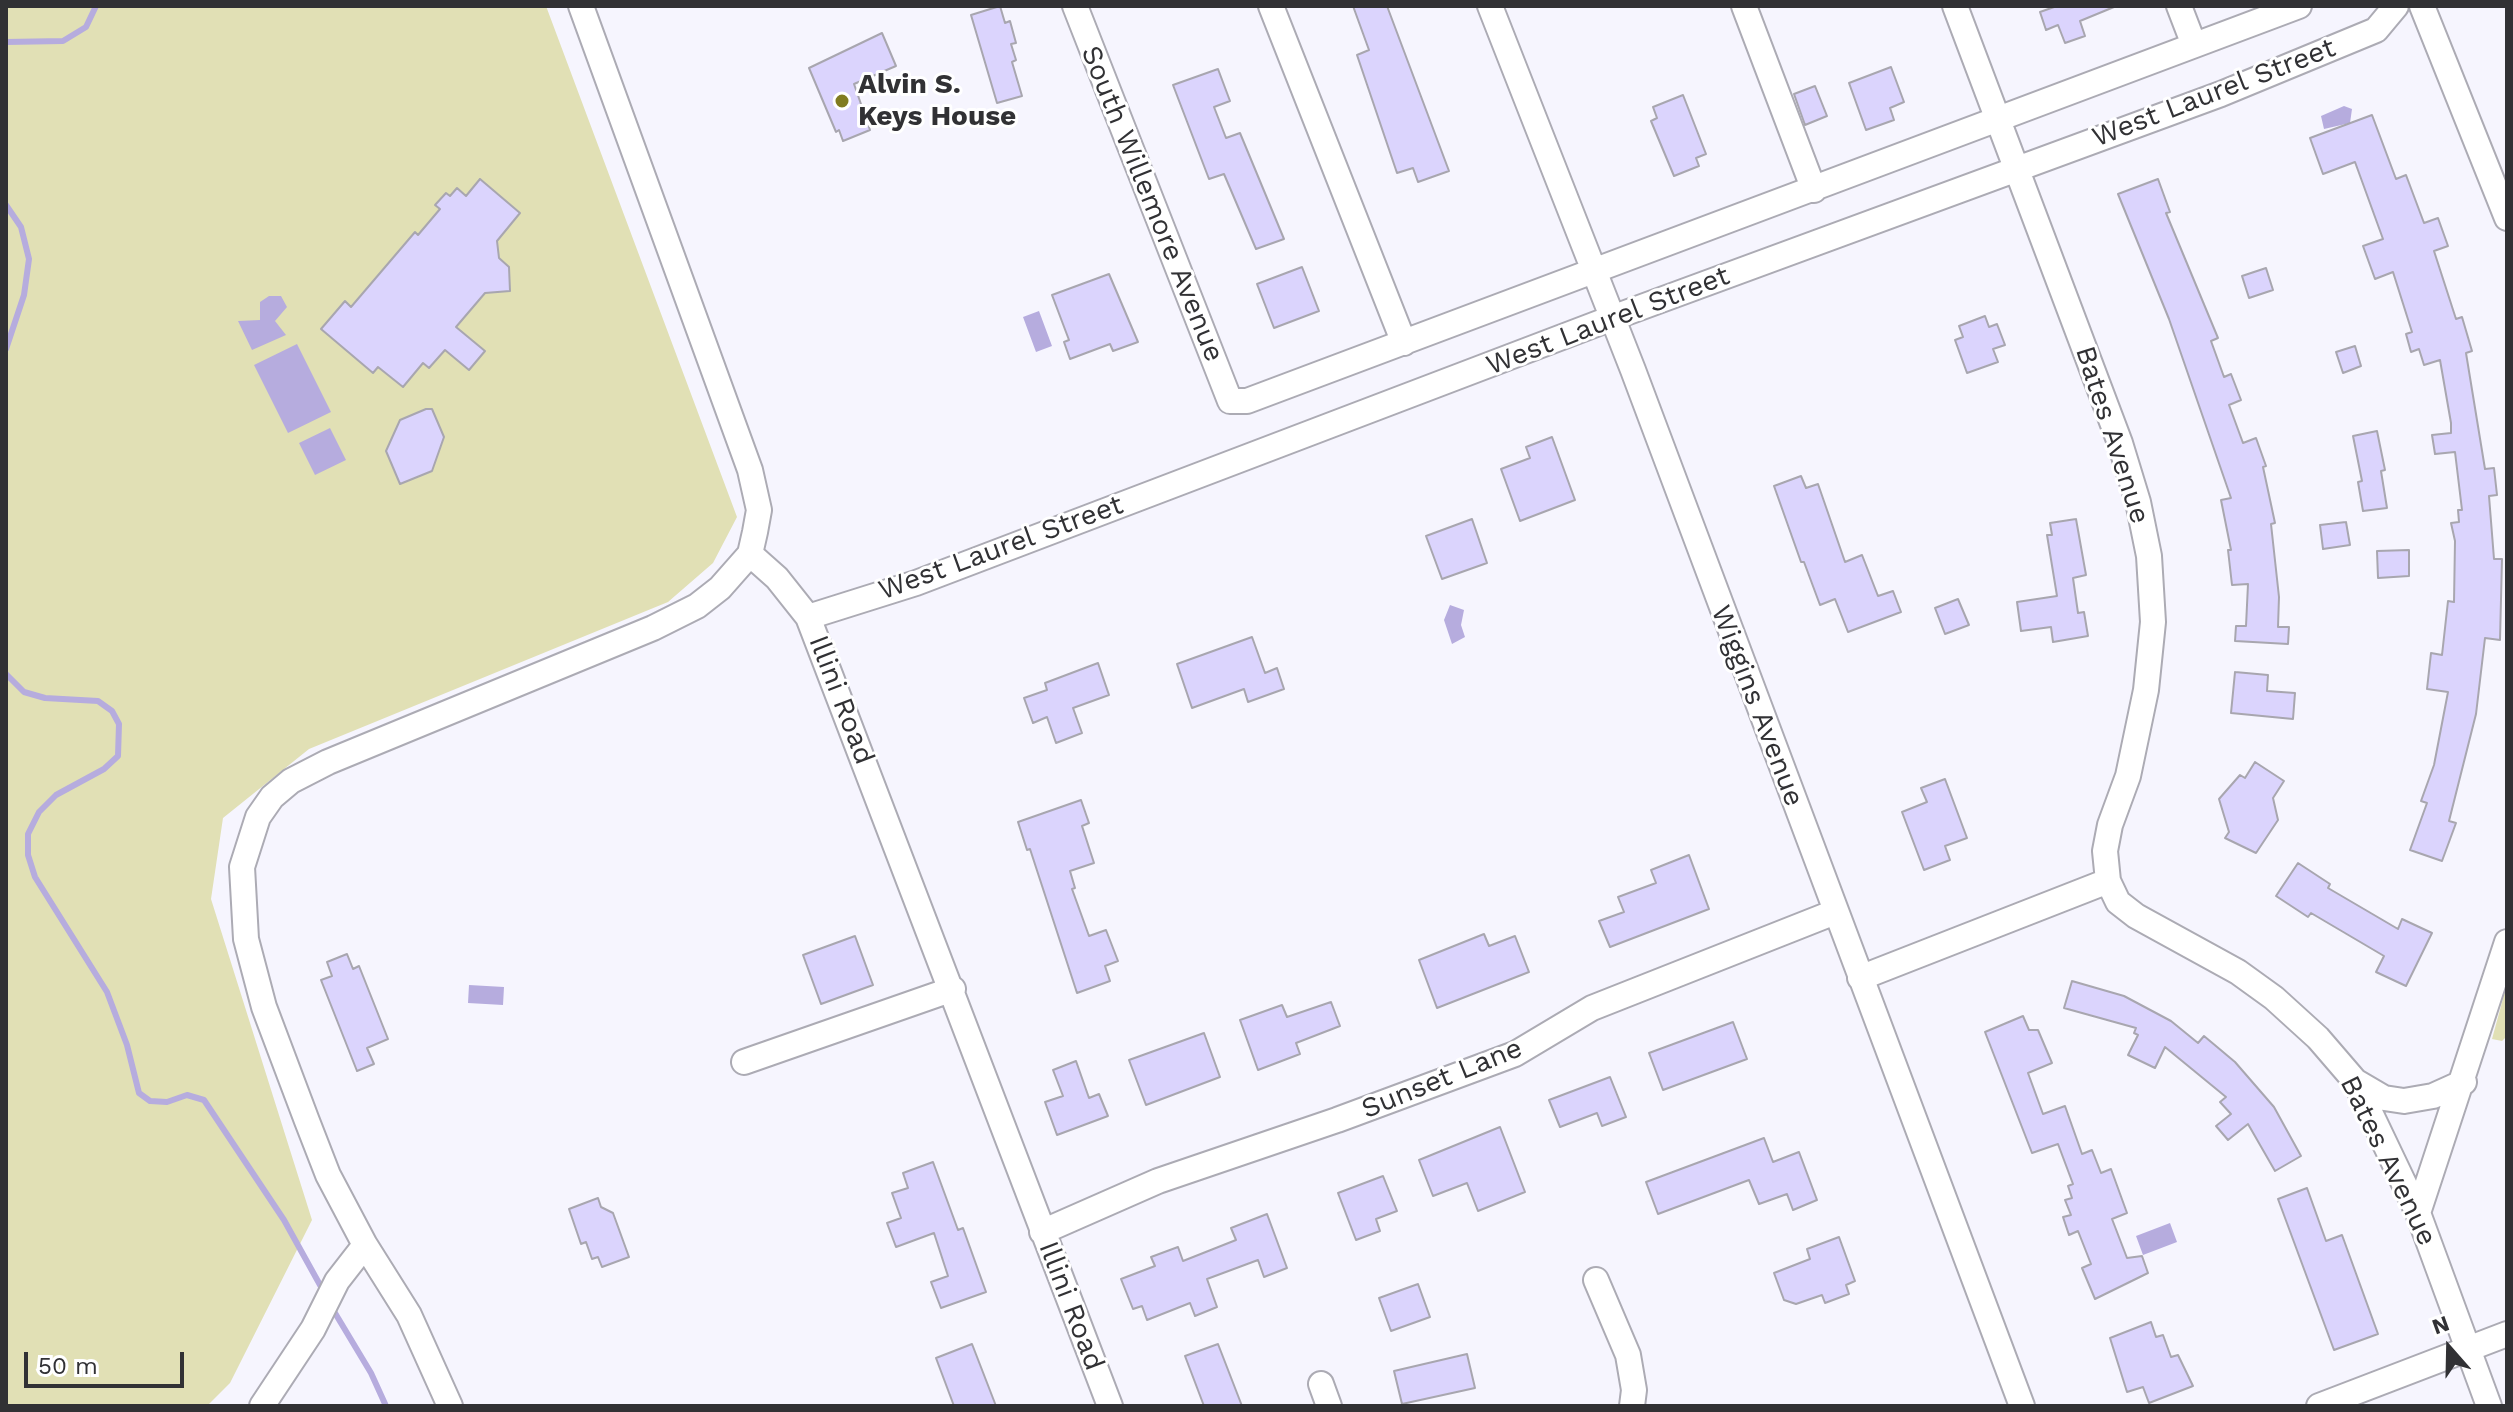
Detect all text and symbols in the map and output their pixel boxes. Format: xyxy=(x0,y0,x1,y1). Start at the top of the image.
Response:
street label: West Laurel Street xyxy=(2088,31,2340,155)
street label: South Willemore Avenue xyxy=(1073,41,1231,367)
place label: Alvin S. Keys House xyxy=(858,68,1016,134)
marker: Alvin S. Keys House xyxy=(833,92,851,110)
street label: West Laurel Street xyxy=(1482,259,1734,383)
street label: Bates Avenue xyxy=(2067,342,2157,528)
street label: West Laurel Street xyxy=(874,488,1128,608)
street label: Wiggins Avenue xyxy=(1703,601,1811,811)
street label: Illini Road xyxy=(801,631,881,769)
street label: Sunset Lane xyxy=(1357,1032,1527,1126)
street label: Bates Avenue xyxy=(2332,1071,2444,1251)
street label: Illini Road xyxy=(1031,1237,1111,1375)
north arrow xyxy=(2409,1308,2489,1388)
text: N xyxy=(2429,1310,2453,1340)
scale bar xyxy=(28,1336,188,1386)
text: 50 m xyxy=(38,1352,98,1380)

